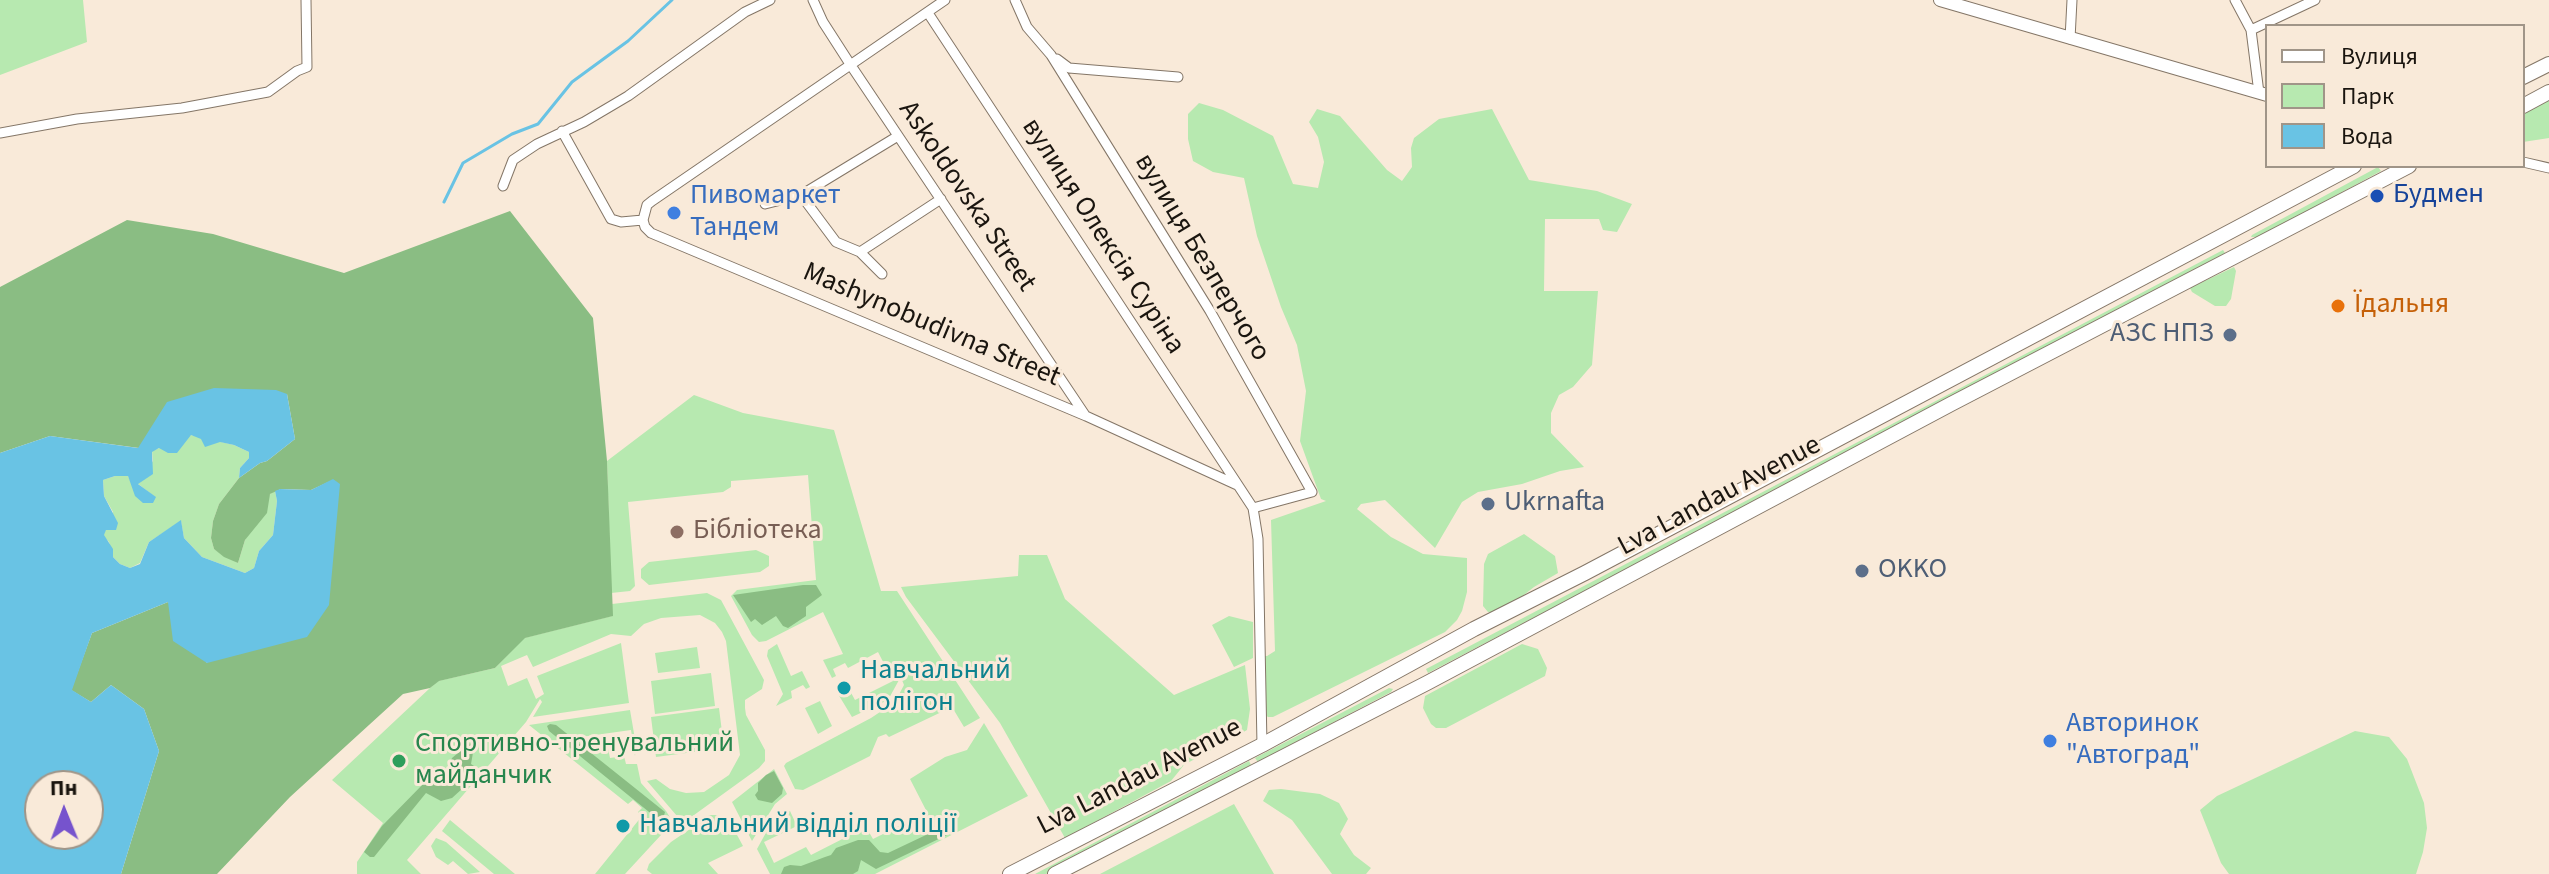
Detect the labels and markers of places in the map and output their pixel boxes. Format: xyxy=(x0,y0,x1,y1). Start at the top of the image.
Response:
place label: Будмен xyxy=(2393,179,2484,213)
place label: Пивомаркет Тандем xyxy=(690,180,841,246)
marker: Будмен xyxy=(2368,187,2386,205)
marker: Пивомаркет Тандем xyxy=(665,204,683,222)
place label: Їдальня xyxy=(2354,289,2449,323)
marker: Їдальня xyxy=(2329,297,2347,315)
place label: АЗС НПЗ xyxy=(2110,318,2214,352)
marker: АЗС НПЗ xyxy=(2221,326,2239,344)
place label: Ukrnafta xyxy=(1504,487,1605,521)
marker: Ukrnafta xyxy=(1479,495,1497,513)
place label: Бібліотека xyxy=(693,515,822,549)
marker: Бібліотека xyxy=(668,523,686,541)
place label: OKKO xyxy=(1878,554,1947,588)
marker: OKKO xyxy=(1853,562,1871,580)
place label: Навчальний полігон xyxy=(860,655,1011,721)
marker: Навчальний полігон xyxy=(835,679,853,697)
place label: Авторинок "Автоград" xyxy=(2066,708,2200,774)
place label: Спортивно-тренувальний майданчик xyxy=(415,728,734,794)
marker: Авторинок "Автоград" xyxy=(2041,732,2059,750)
marker: Спортивно-тренувальний майданчик xyxy=(390,752,408,770)
place label: Навчальний відділ поліції xyxy=(639,809,957,843)
marker: Навчальний відділ поліції xyxy=(614,817,632,835)

